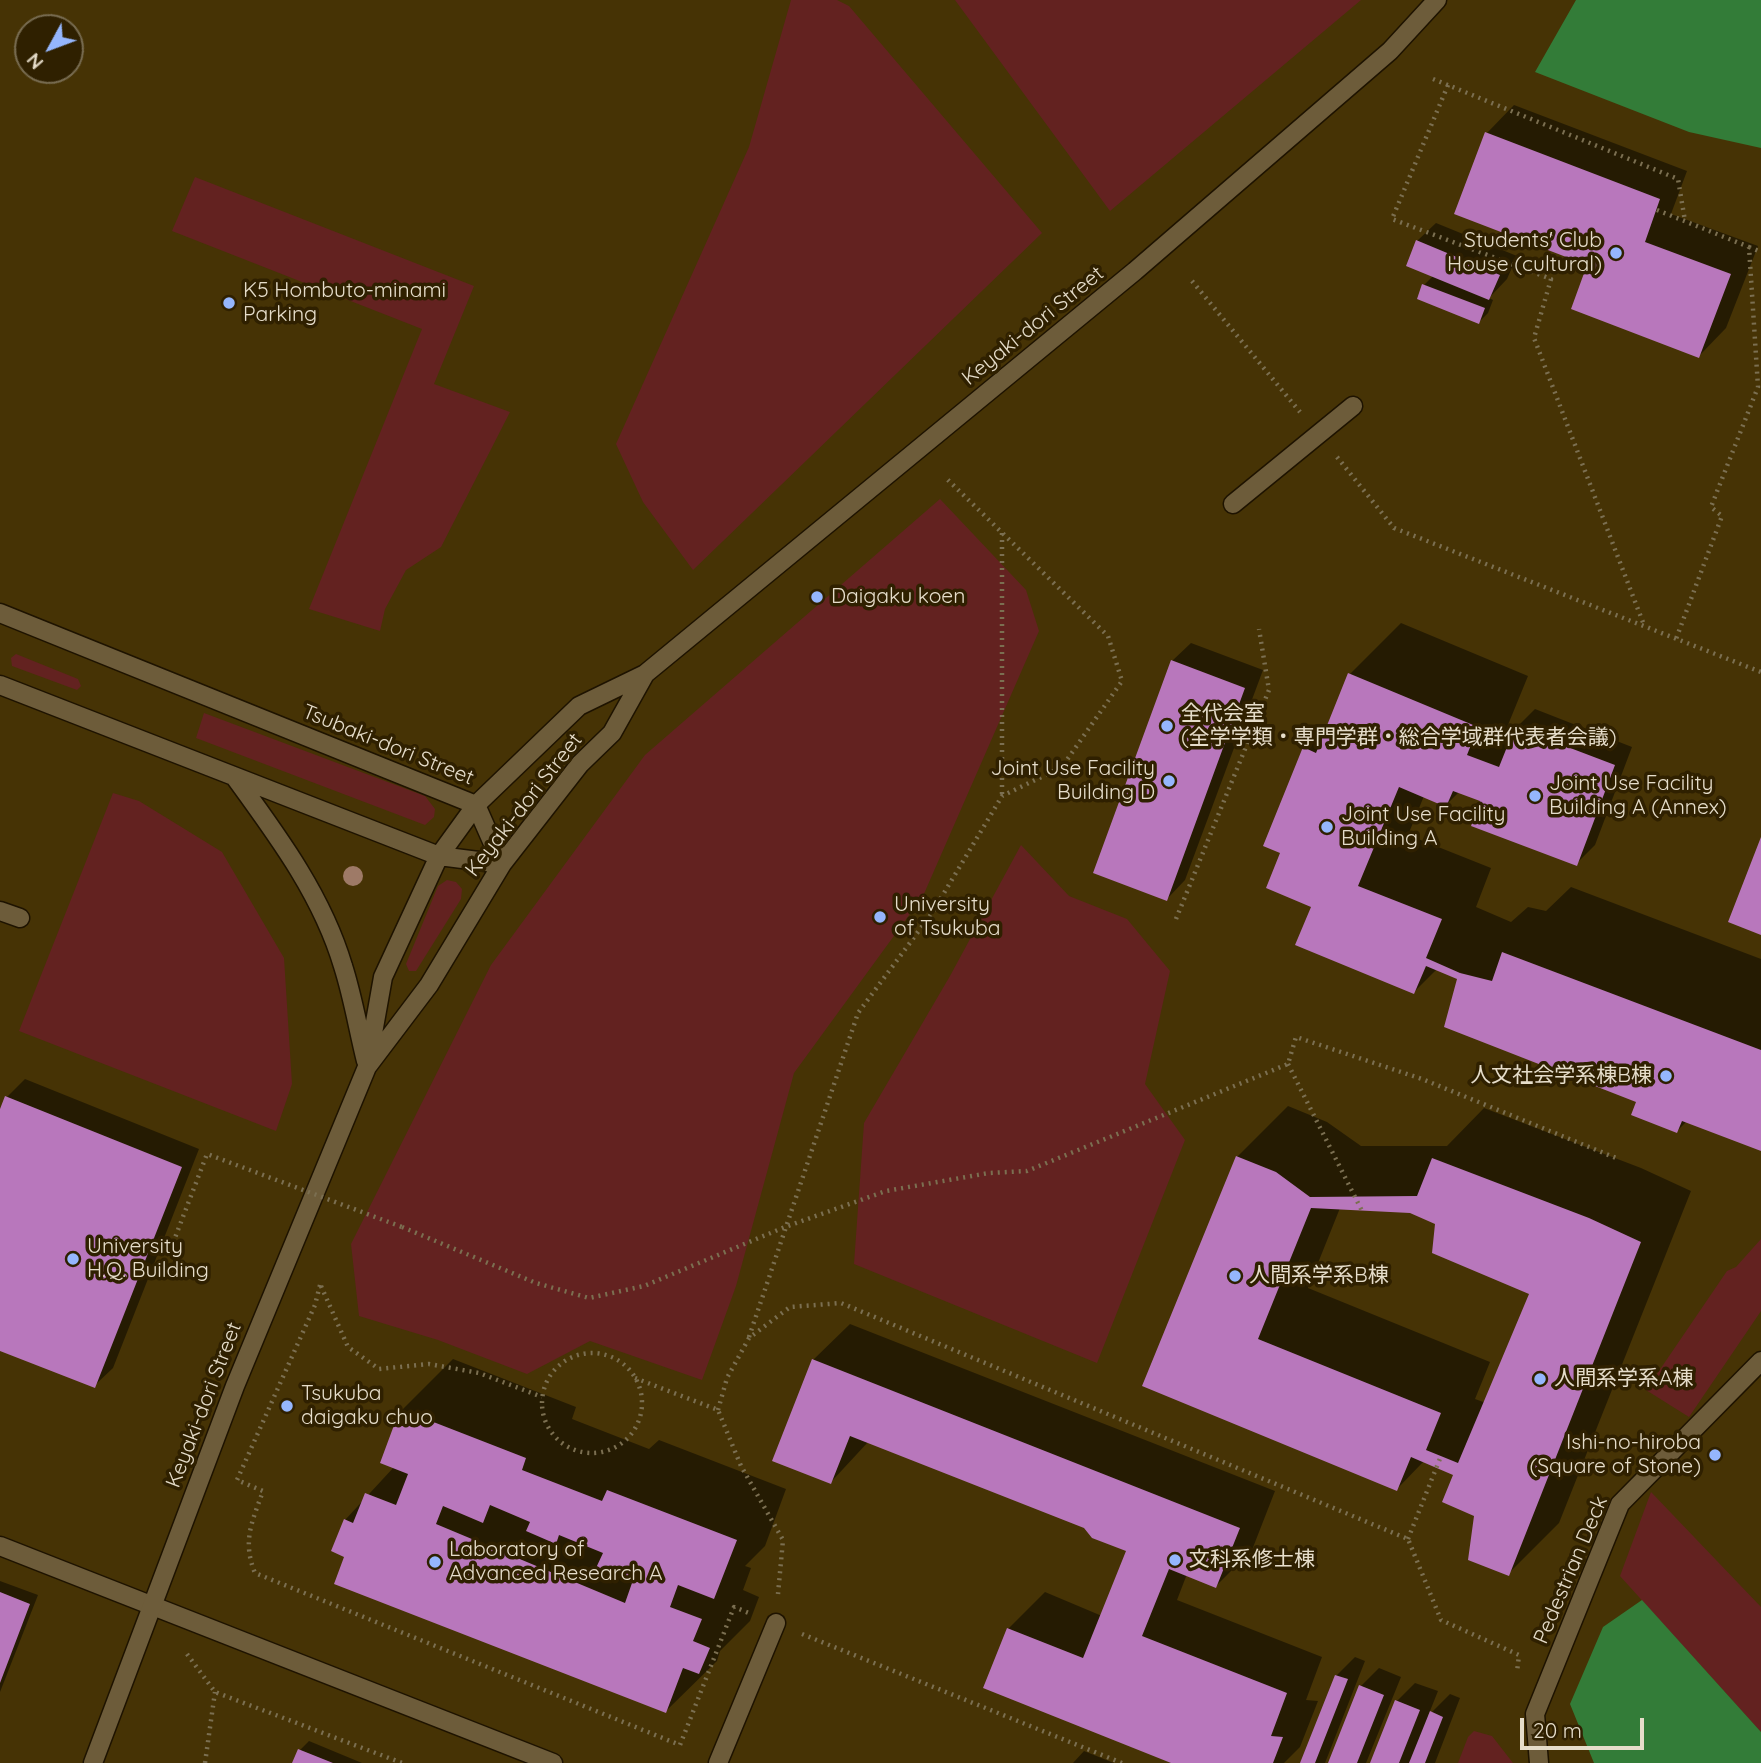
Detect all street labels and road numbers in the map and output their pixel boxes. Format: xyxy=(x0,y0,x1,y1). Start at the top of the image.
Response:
street label: Keyaki-dori Street xyxy=(957,261,1109,391)
street label: Tsubaki-dori Street xyxy=(299,699,477,791)
street label: Keyaki-dori Street xyxy=(460,728,588,882)
street label: Keyaki-dori Street xyxy=(161,1319,247,1491)
street label: Pedestrian Deck xyxy=(1529,1492,1613,1648)

